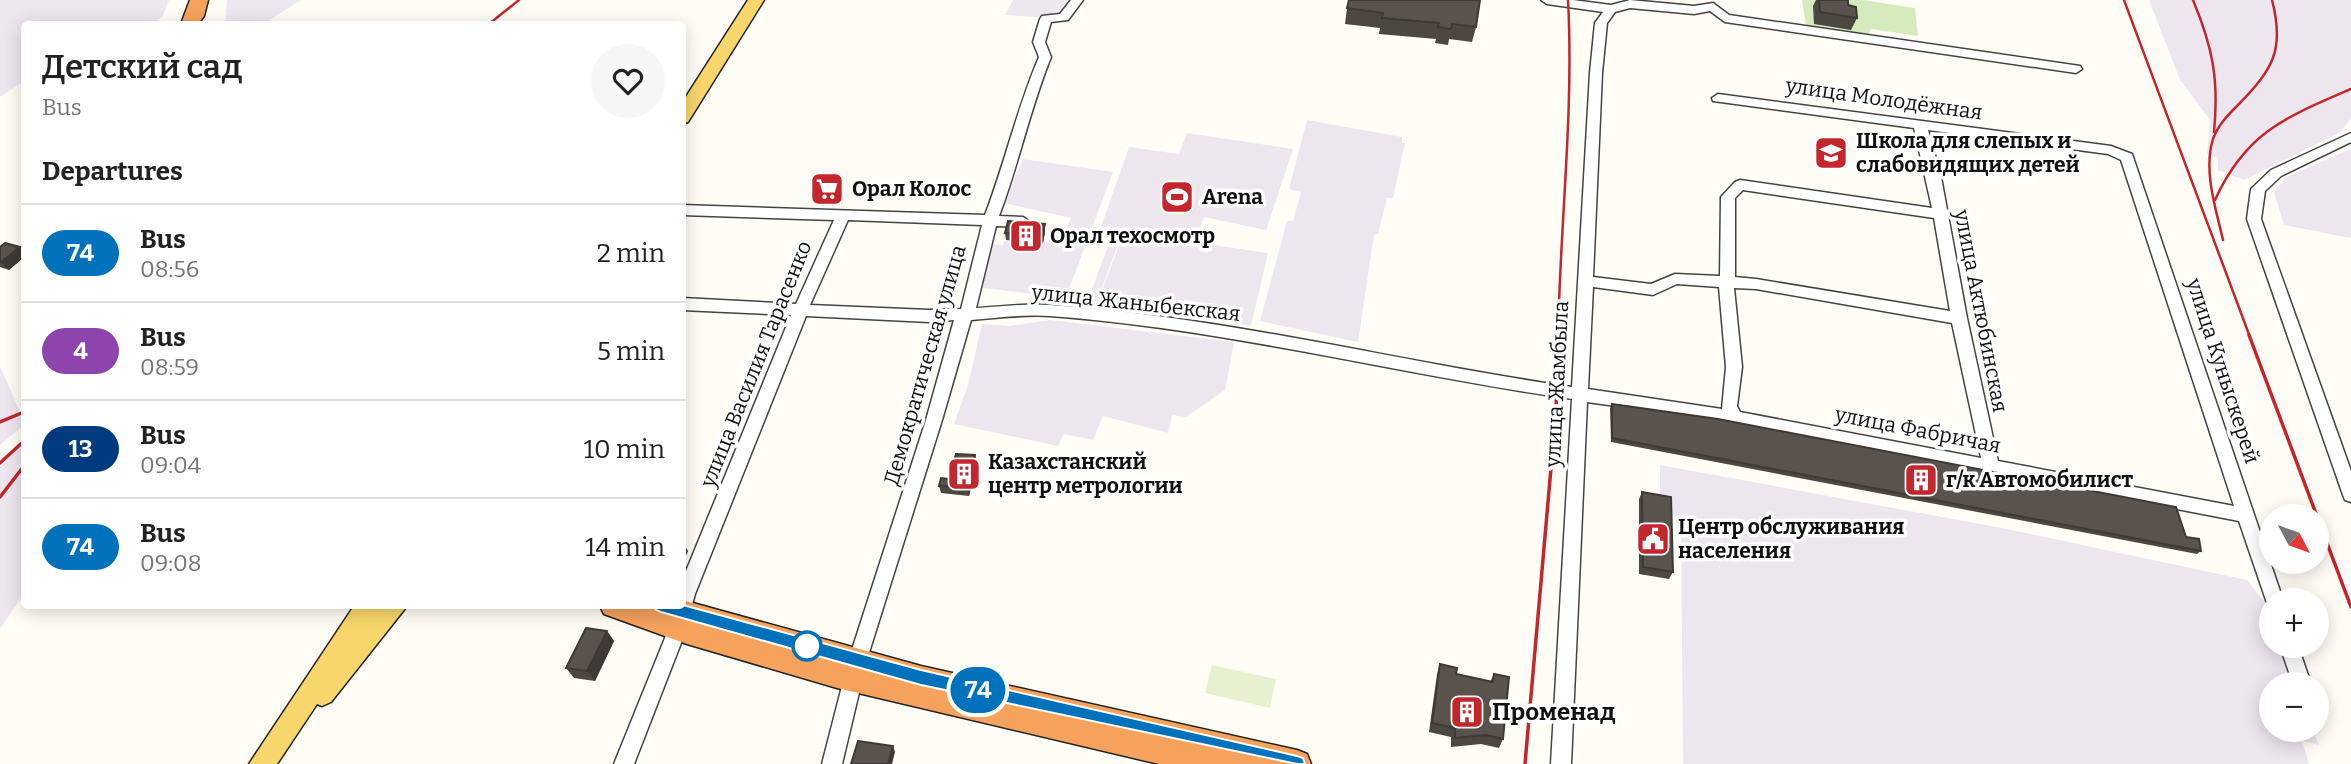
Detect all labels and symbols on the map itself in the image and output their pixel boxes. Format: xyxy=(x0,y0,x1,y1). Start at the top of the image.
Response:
street label: улица Молодёжная xyxy=(1783,72,1984,126)
place label: Школа для слепых и слабовидящих детей xyxy=(1856,128,2080,178)
school or university icon: Школа для слепых и слабовидящих детей xyxy=(1812,134,1850,172)
supermarket icon: Орал Колос xyxy=(808,170,846,208)
place label: Орал Колос xyxy=(852,176,972,202)
sports icon: Arena xyxy=(1158,178,1196,216)
place label: Arena xyxy=(1202,184,1263,210)
street label: улица Актюбинская xyxy=(1948,206,2013,415)
building icon: Орал техосмотр xyxy=(1007,217,1045,255)
place label: Орал техосмотр xyxy=(1050,223,1215,249)
street label: улица Василия Тарасенко xyxy=(694,237,817,492)
street label: Демократическая улица xyxy=(878,241,972,488)
street label: улица Куныскерей xyxy=(2180,274,2265,467)
street label: улица Жаныбекская xyxy=(1029,279,1242,327)
street label: улица Жамбыла xyxy=(1540,299,1574,469)
street label: улица Фабричая xyxy=(1832,401,2003,459)
place label: Казахстанский центр метрологии xyxy=(988,449,1183,499)
building icon: Казахстанский центр метрологии xyxy=(945,455,983,493)
building icon: г/к Автомобилист xyxy=(1902,461,1940,499)
place label: г/к Автомобилист xyxy=(1946,467,2133,493)
north arrow xyxy=(2259,504,2329,574)
place label: Центр обслуживания наcеления xyxy=(1678,514,1904,564)
public building icon: Центр обслуживания наcеления xyxy=(1634,520,1672,558)
unlabelled marker xyxy=(792,631,822,661)
line badge: 74 xyxy=(946,667,1010,713)
building icon: Променад xyxy=(1448,693,1486,731)
place label: Променад xyxy=(1492,698,1616,726)

